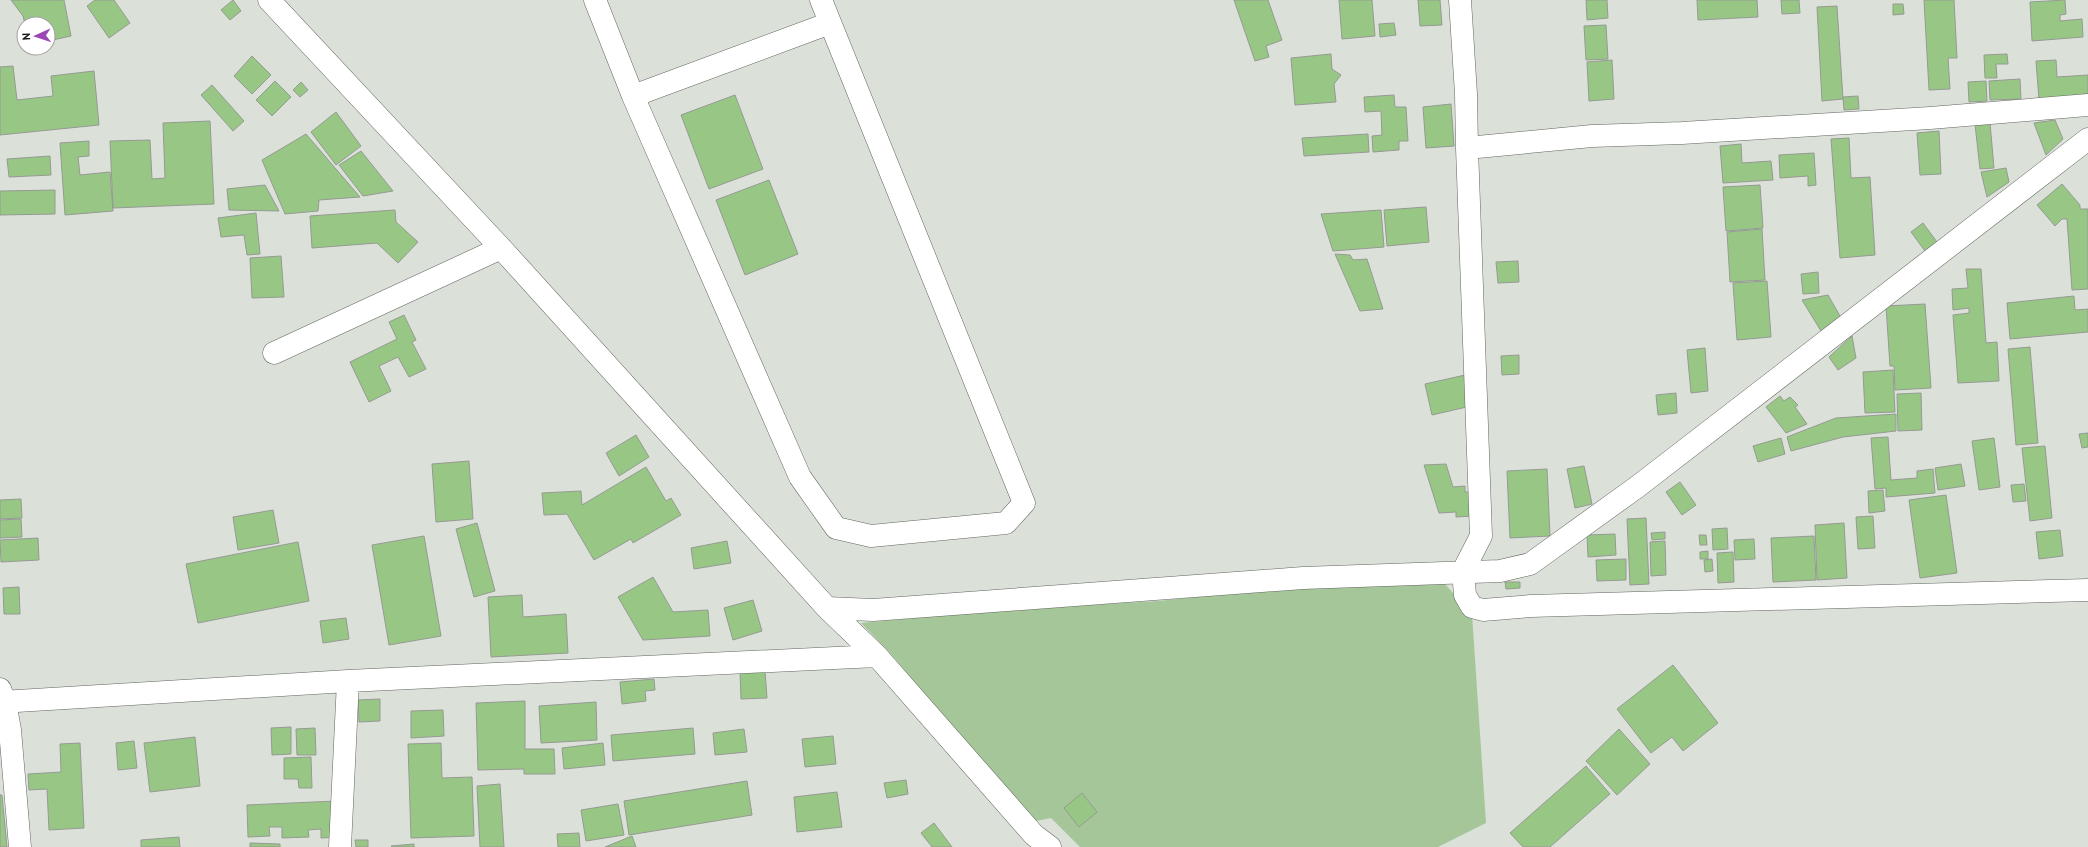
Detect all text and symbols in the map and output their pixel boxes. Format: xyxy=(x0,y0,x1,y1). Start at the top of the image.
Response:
north arrow xyxy=(16,16,56,56)
text: N xyxy=(19,33,33,41)

